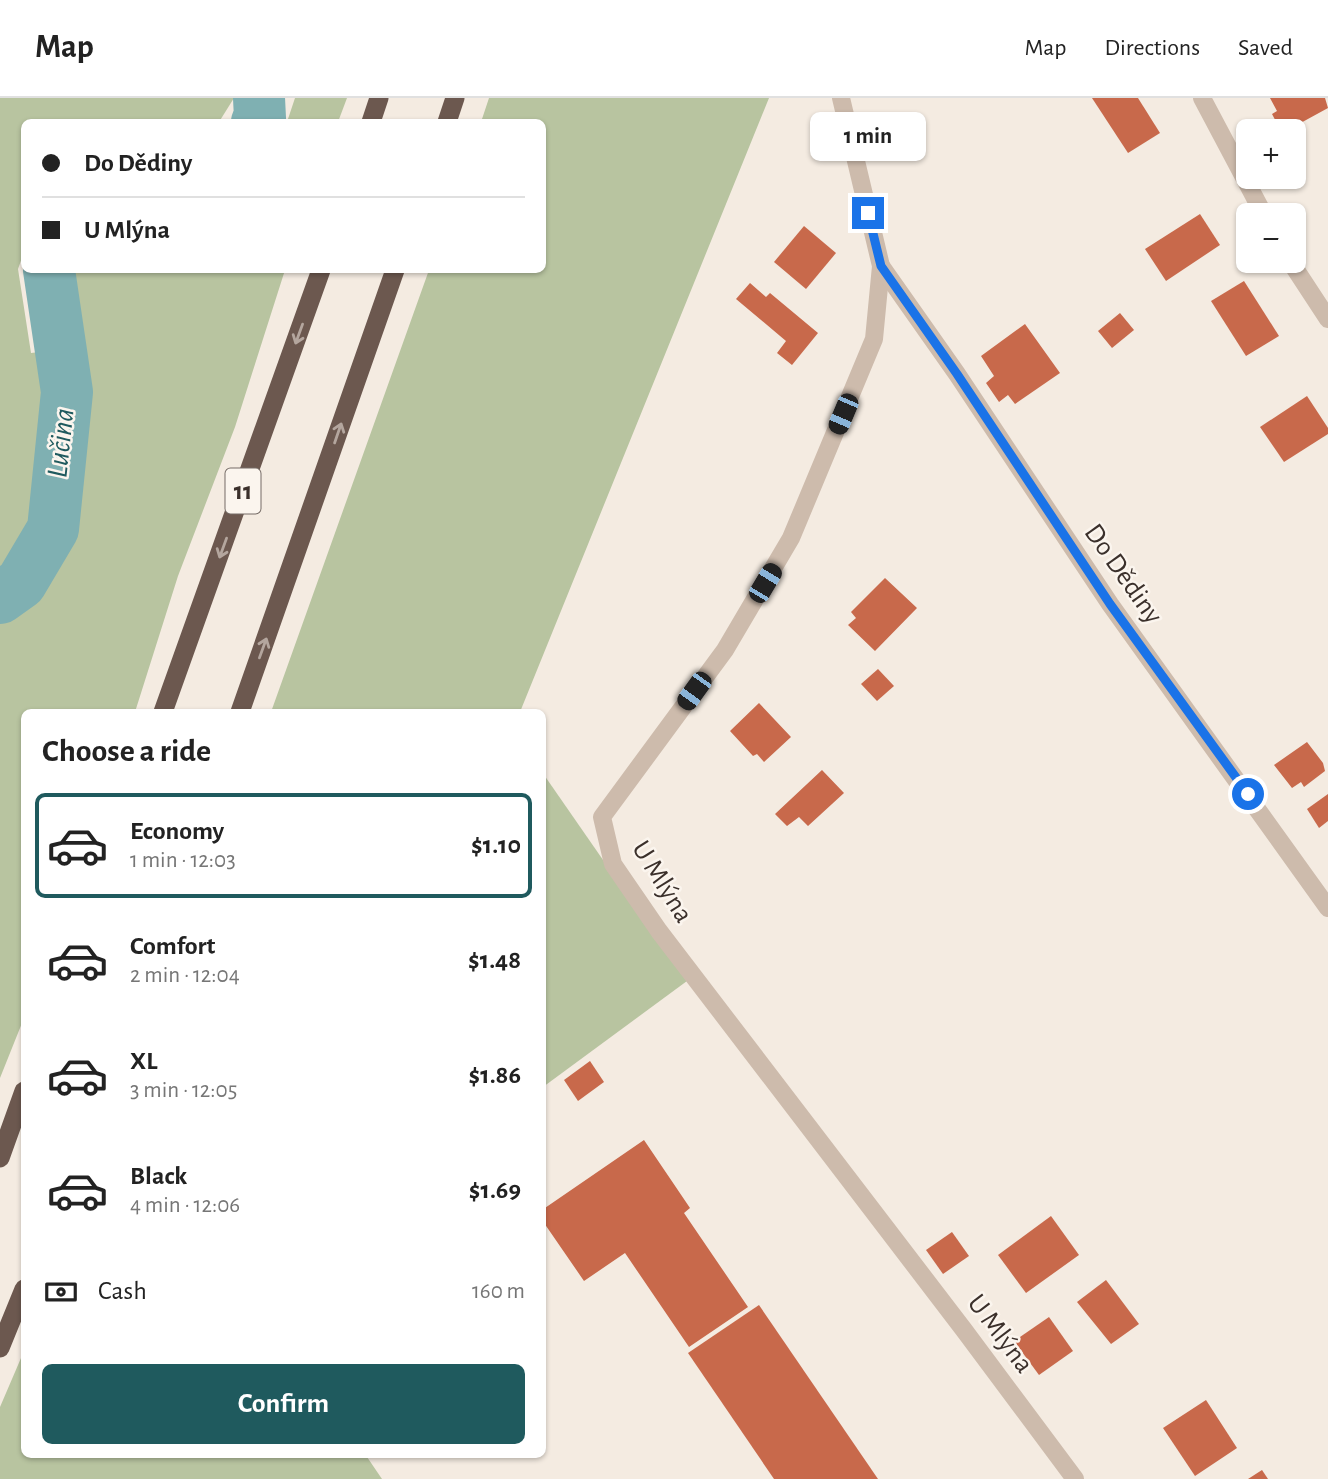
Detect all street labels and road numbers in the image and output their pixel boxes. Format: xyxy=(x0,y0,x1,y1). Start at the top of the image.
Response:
road number: 11 xyxy=(226,468,260,514)
street label: Do Dědiny xyxy=(1079,519,1167,629)
street label: U Mlýna xyxy=(626,836,698,928)
street label: U Mlýna xyxy=(962,1289,1038,1379)

